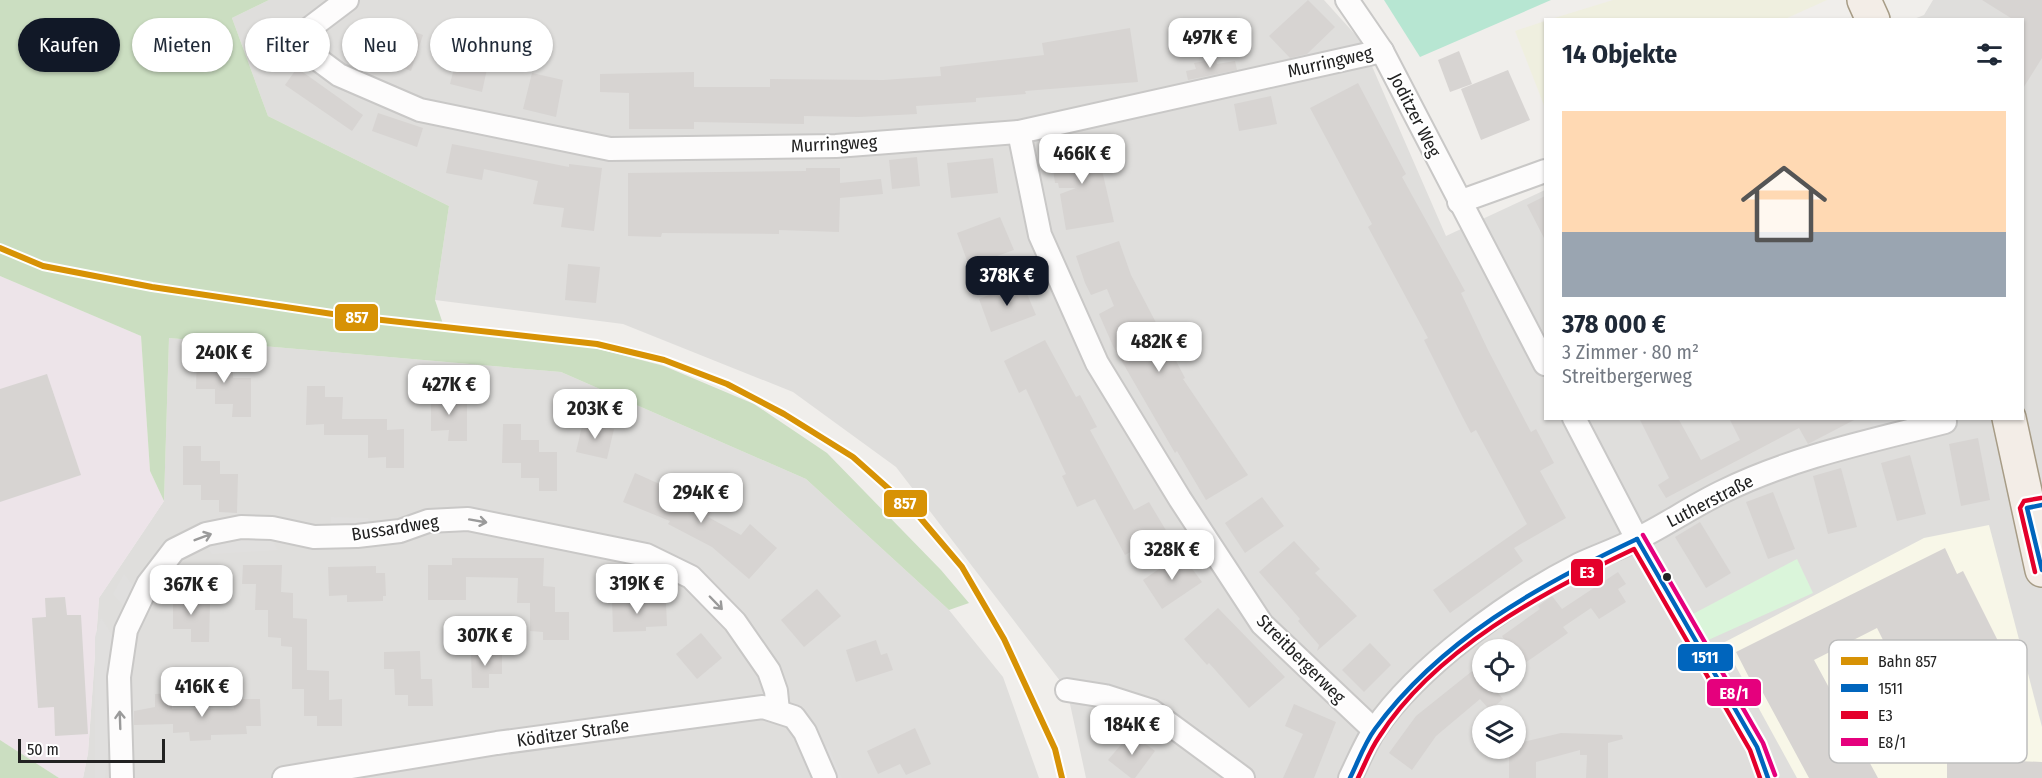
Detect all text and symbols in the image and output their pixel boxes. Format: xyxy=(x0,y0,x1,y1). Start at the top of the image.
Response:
chip: Kaufen xyxy=(18,18,120,72)
chip: Mieten xyxy=(132,18,233,72)
chip: Filter xyxy=(245,18,330,72)
chip: Neu xyxy=(342,18,418,72)
chip: Wohnung xyxy=(430,18,553,72)
pin: 497K € xyxy=(1161,18,1259,69)
text: 497K € xyxy=(1182,25,1238,49)
icon: filters xyxy=(1973,38,2006,71)
text: 14 Objekte xyxy=(1562,39,1677,70)
street label: Murringweg xyxy=(1285,41,1375,82)
street label: Joditzer Weg xyxy=(1384,69,1446,161)
street label: Murringweg xyxy=(790,131,878,157)
pin: 466K € xyxy=(1033,134,1131,185)
text: 466K € xyxy=(1053,141,1111,165)
icon: home xyxy=(1730,150,1838,258)
pin: 378K € xyxy=(958,256,1056,307)
text: 378K € xyxy=(980,263,1034,287)
line badge: 857 xyxy=(334,303,379,332)
text: 857 xyxy=(346,308,369,327)
text: 378 000 € xyxy=(1562,309,1666,340)
pin: 482K € xyxy=(1110,322,1208,373)
text: 482K € xyxy=(1131,329,1187,353)
pin: 240K € xyxy=(175,333,273,384)
text: 240K € xyxy=(196,340,252,364)
text: 3 Zimmer · 80 m² xyxy=(1562,340,1699,364)
text: Streitbergerweg xyxy=(1562,364,1692,388)
pin: 427K € xyxy=(400,365,498,416)
text: 427K € xyxy=(422,372,476,396)
pin: 203K € xyxy=(546,389,644,440)
text: 203K € xyxy=(567,396,623,420)
street label: Lutherstraße xyxy=(1663,470,1757,532)
pin: 294K € xyxy=(652,473,750,524)
text: 294K € xyxy=(673,480,729,504)
line badge: 857 xyxy=(883,489,928,518)
text: 857 xyxy=(894,494,917,513)
street label: Bussardweg xyxy=(350,510,441,546)
one-way arrow xyxy=(467,516,487,527)
pin: 328K € xyxy=(1123,530,1221,581)
one-way arrow xyxy=(194,531,212,542)
text: 328K € xyxy=(1144,537,1200,561)
line badge: E3 xyxy=(1570,558,1604,587)
text: E3 xyxy=(1579,563,1595,582)
pin: 319K € xyxy=(588,564,686,615)
pin: 367K € xyxy=(142,565,240,616)
text: 319K € xyxy=(610,571,664,595)
unlabelled marker xyxy=(1661,571,1673,583)
text: 367K € xyxy=(164,572,218,596)
one-way arrow xyxy=(709,596,723,611)
street label: Streitbergerweg xyxy=(1252,610,1350,708)
pin: 307K € xyxy=(436,616,534,667)
text: 307K € xyxy=(457,623,513,647)
map controls xyxy=(1472,639,1526,759)
button: locate xyxy=(1472,639,1526,693)
legend xyxy=(1829,640,2027,763)
line badge: 1511 xyxy=(1677,643,1734,672)
text: 1511 xyxy=(1691,648,1719,667)
text: Bahn 857 xyxy=(1878,652,1937,671)
pin: 416K € xyxy=(153,667,251,718)
text: 416K € xyxy=(175,674,229,698)
line badge: E8/1 xyxy=(1706,678,1762,707)
text: 1511 xyxy=(1878,679,1903,698)
text: E8/1 xyxy=(1719,684,1749,703)
pin: 184K € xyxy=(1083,705,1181,756)
button: layers xyxy=(1472,705,1526,759)
text: E3 xyxy=(1878,706,1893,725)
one-way arrow xyxy=(115,710,126,730)
text: 184K € xyxy=(1104,712,1160,736)
street label: Köditzer Straße xyxy=(515,714,631,752)
text: E8/1 xyxy=(1878,733,1906,752)
scale bar xyxy=(18,736,165,764)
text: 50 m xyxy=(27,740,59,759)

